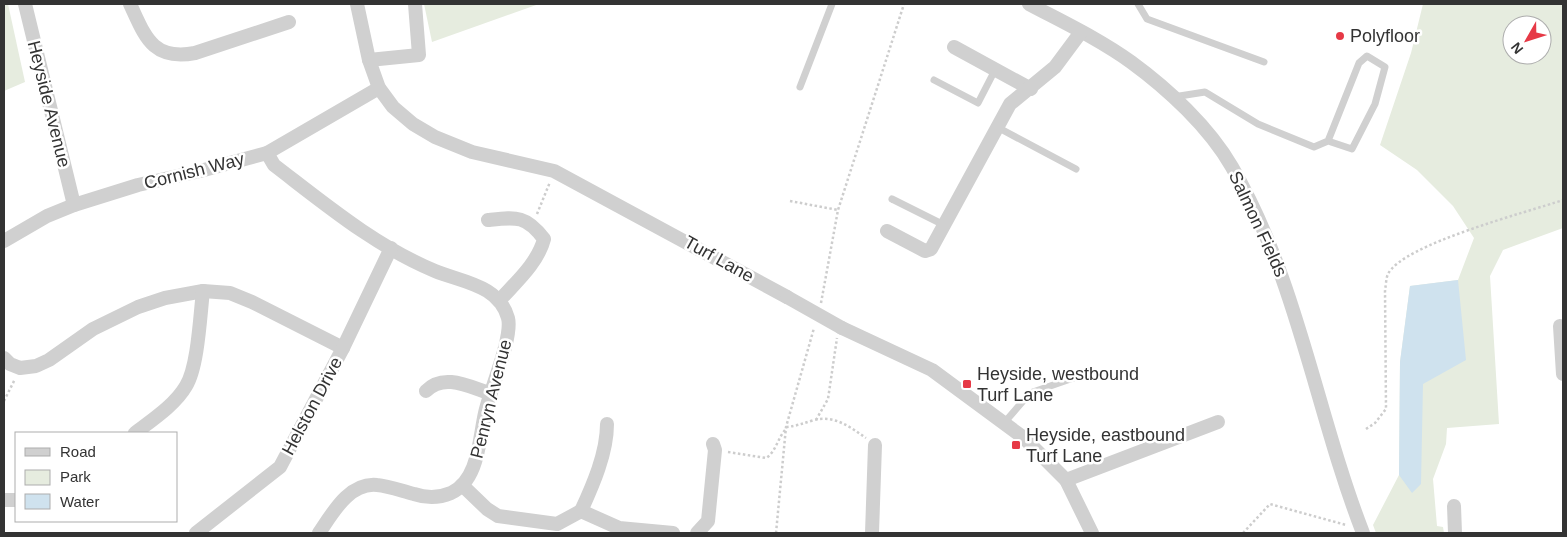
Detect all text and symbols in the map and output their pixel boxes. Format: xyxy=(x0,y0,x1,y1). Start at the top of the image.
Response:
north arrow xyxy=(1502,15,1552,65)
place label: Polyfloor xyxy=(1350,26,1420,46)
marker: Polyfloor xyxy=(1334,30,1346,42)
street label: Heyside Avenue xyxy=(24,39,74,169)
text: N xyxy=(1507,39,1526,57)
street label: Cornish Way xyxy=(142,149,246,193)
street label: Salmon Fields xyxy=(1225,168,1291,280)
street label: Turf Lane xyxy=(681,232,757,286)
street label: Penryn Avenue xyxy=(467,338,515,460)
street label: Helston Drive xyxy=(278,354,346,458)
place label: Heyside, westbound Turf Lane xyxy=(977,364,1139,405)
marker: Heyside, westbound Turf Lane xyxy=(961,378,973,390)
place label: Heyside, eastbound Turf Lane xyxy=(1026,425,1185,466)
legend xyxy=(15,432,178,522)
marker: Heyside, eastbound Turf Lane xyxy=(1010,439,1022,451)
text: Road xyxy=(60,443,96,460)
text: Park xyxy=(60,468,91,485)
text: Water xyxy=(60,493,99,510)

